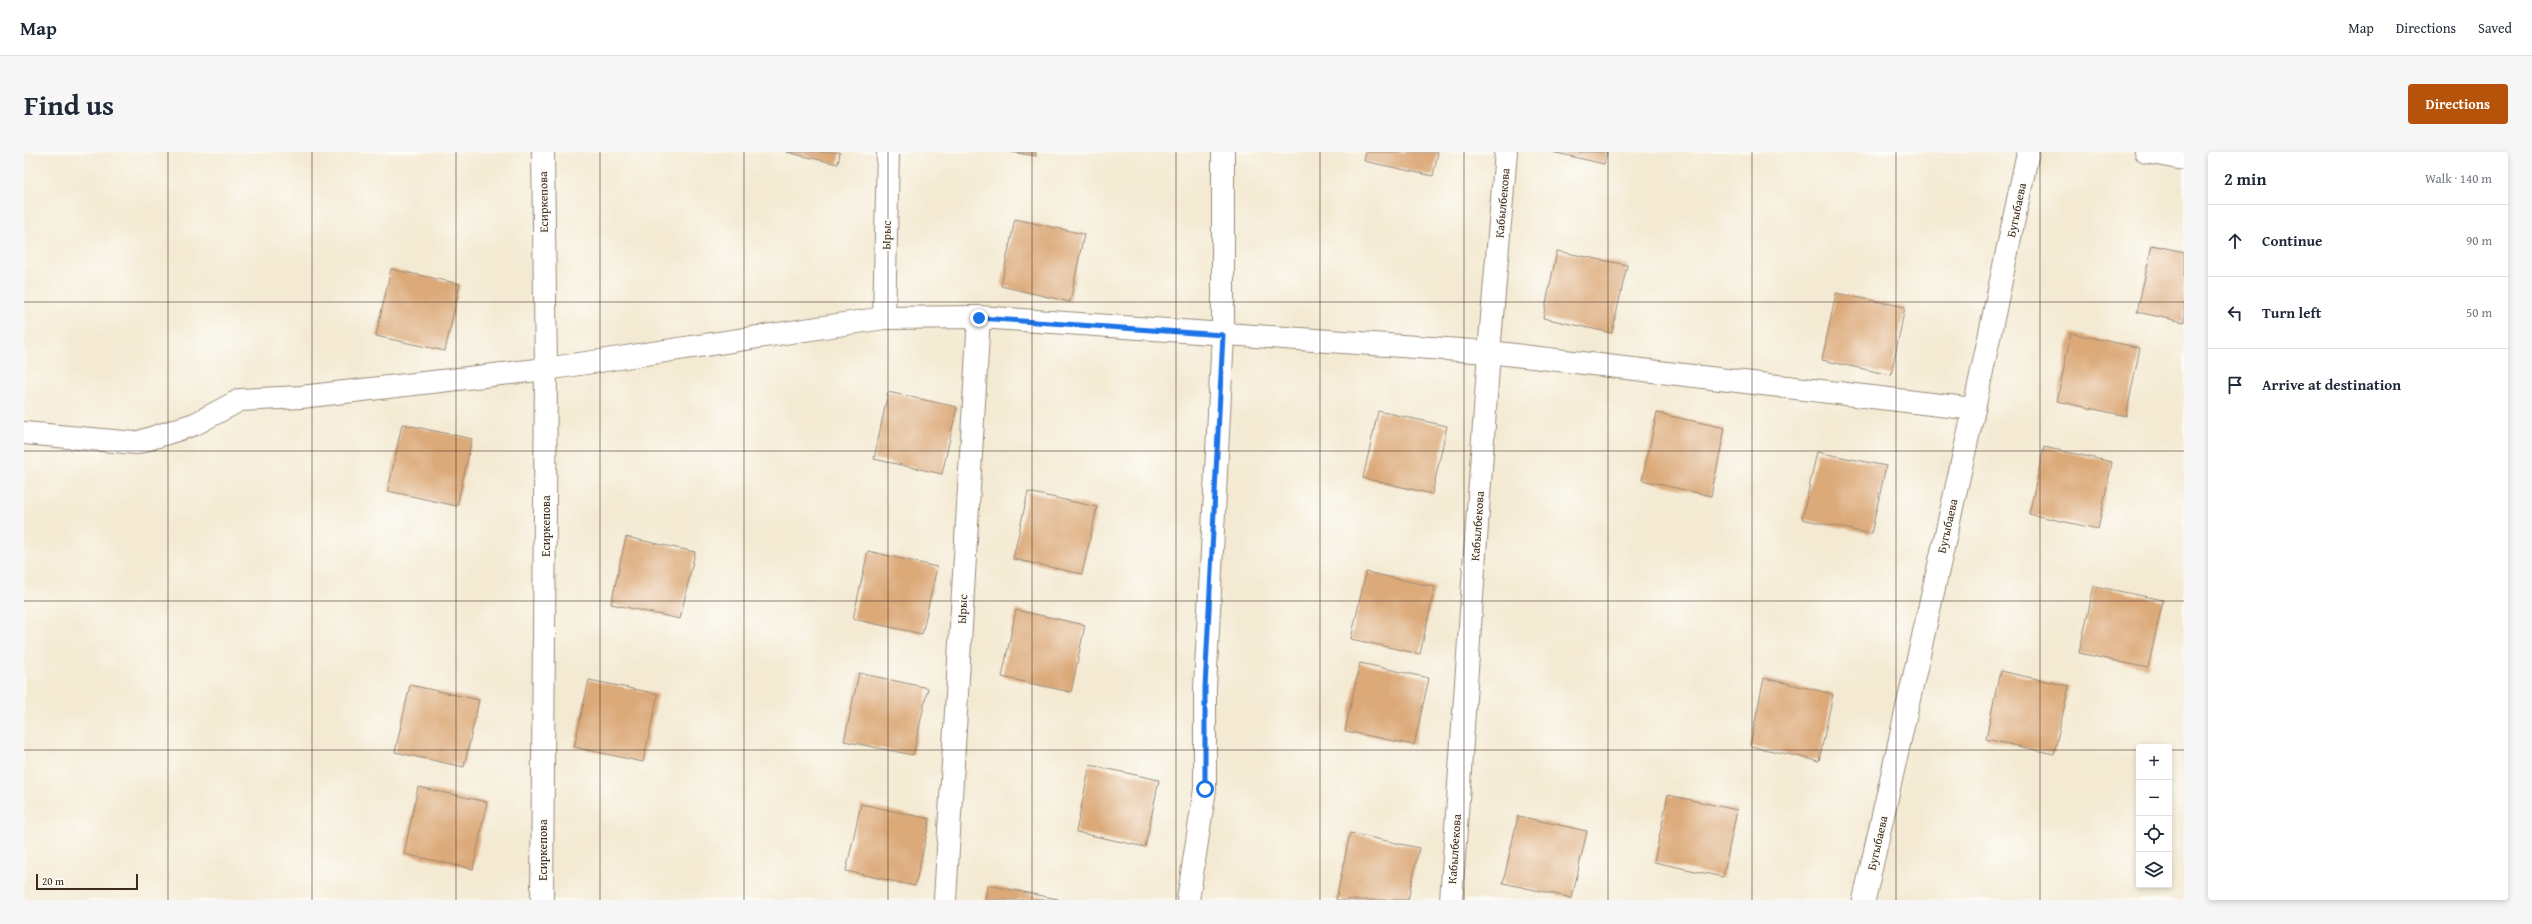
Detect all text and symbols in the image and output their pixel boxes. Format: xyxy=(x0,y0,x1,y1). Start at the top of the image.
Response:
text: Map xyxy=(20,14,57,42)
text: Map xyxy=(2348,18,2374,38)
text: Directions xyxy=(2396,18,2456,38)
text: Saved xyxy=(2478,18,2512,38)
text: Find us xyxy=(24,84,114,125)
button: Directions xyxy=(2408,84,2508,124)
text: 2 min xyxy=(2224,166,2266,191)
street label: Кабылбекова xyxy=(1490,167,1514,239)
text: Walk · 140 m xyxy=(2425,169,2492,188)
street label: Есиркепова xyxy=(534,171,552,233)
street label: Бугыбаева xyxy=(2002,181,2030,239)
street label: Ырыс xyxy=(877,219,895,250)
icon: ahead xyxy=(2224,230,2246,252)
text: Continue xyxy=(2262,230,2323,251)
text: 90 m xyxy=(2466,231,2492,250)
icon: left xyxy=(2224,302,2246,324)
text: Turn left xyxy=(2262,302,2321,323)
text: 50 m xyxy=(2466,303,2492,322)
route end xyxy=(970,309,988,327)
icon: arrive xyxy=(2224,374,2246,396)
text: Arrive at destination xyxy=(2262,374,2401,395)
street label: Кабылбекова xyxy=(1466,490,1488,561)
street label: Есиркепова xyxy=(537,495,554,557)
street label: Бугыбаева xyxy=(1932,497,1962,555)
street label: Ырыс xyxy=(953,593,971,624)
map controls xyxy=(2136,744,2172,888)
button: + xyxy=(2136,744,2172,780)
route start xyxy=(1196,780,1214,798)
button: − xyxy=(2136,780,2172,816)
street label: Кабылбекова xyxy=(1443,813,1465,884)
street label: Бугыбаева xyxy=(1862,814,1892,872)
button: locate xyxy=(2136,816,2172,852)
street label: Есиркепова xyxy=(534,819,551,881)
button: layers xyxy=(2136,852,2172,888)
scale bar xyxy=(36,872,138,891)
text: 20 m xyxy=(42,873,64,889)

